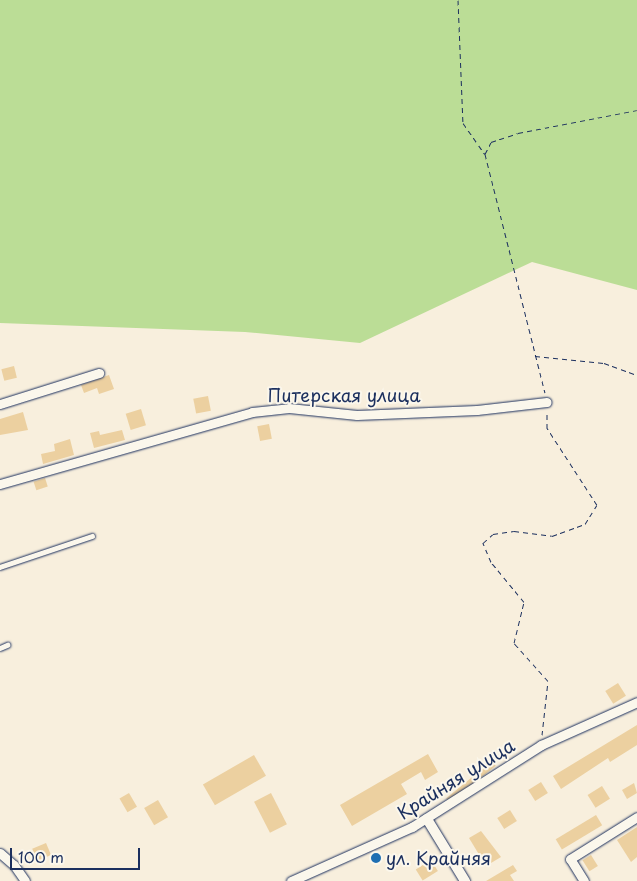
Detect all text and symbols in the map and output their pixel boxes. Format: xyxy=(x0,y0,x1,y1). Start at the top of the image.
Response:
street label: Питерская улица xyxy=(267,384,421,406)
street label: Крайняя улица xyxy=(393,734,519,824)
scale bar xyxy=(12,838,142,870)
text: 100 m xyxy=(18,845,64,868)
place label: ул. Крайняя xyxy=(386,847,491,869)
marker: ул. Крайняя xyxy=(370,852,382,864)

